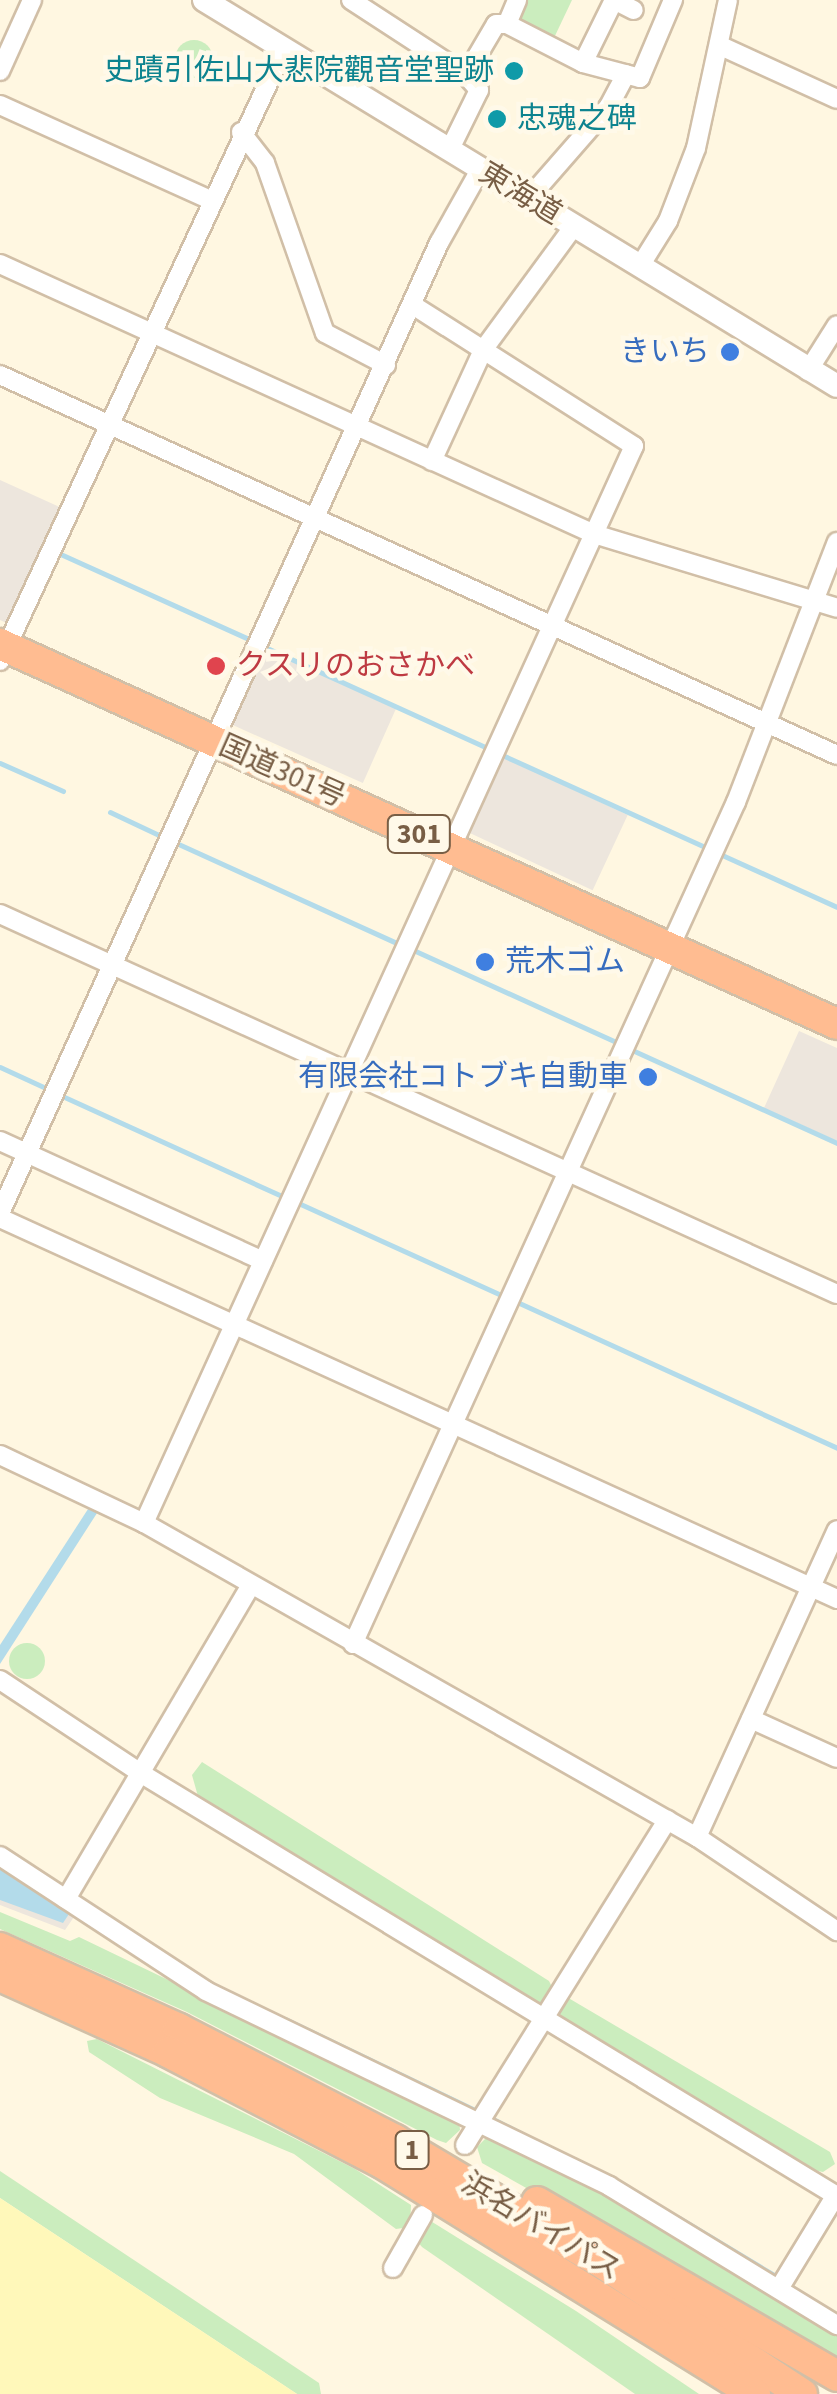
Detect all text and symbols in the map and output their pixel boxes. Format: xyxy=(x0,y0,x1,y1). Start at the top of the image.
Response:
place label: 史蹟引佐山大悲院觀音堂聖跡 xyxy=(104,53,494,89)
marker: 史蹟引佐山大悲院觀音堂聖跡 xyxy=(503,60,525,82)
place label: 忠魂之碑 xyxy=(517,101,637,137)
marker: 忠魂之碑 xyxy=(486,108,508,130)
street label: 東海道 xyxy=(472,155,568,233)
place label: きいち xyxy=(620,334,710,370)
marker: きいち xyxy=(719,341,741,363)
place label: クスリのおさかべ xyxy=(236,648,476,684)
marker: クスリのおさかべ xyxy=(205,655,227,677)
street label: 国道301号 xyxy=(213,728,351,816)
road number: 301 xyxy=(386,811,452,857)
place label: 荒木ゴム xyxy=(505,944,625,980)
marker: 荒木ゴム xyxy=(474,951,496,973)
place label: 有限会社コトブキ自動車 xyxy=(298,1059,628,1095)
marker: 有限会社コトブキ自動車 xyxy=(637,1066,659,1088)
road number: 1 xyxy=(394,2127,430,2173)
street label: 浜名バイパス xyxy=(455,2165,627,2289)

